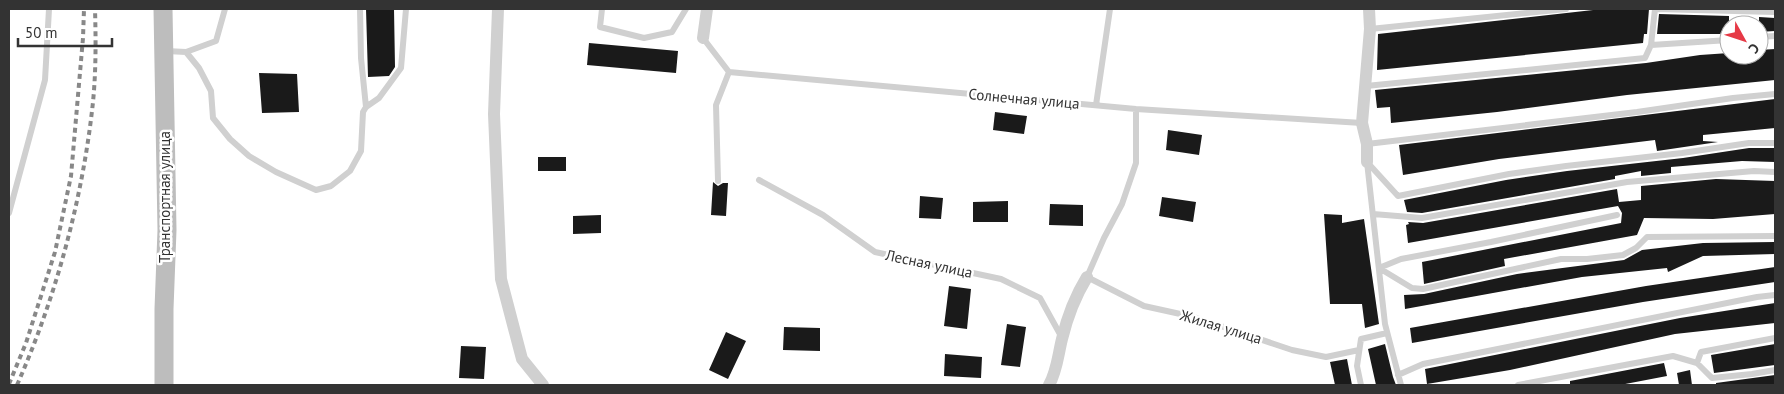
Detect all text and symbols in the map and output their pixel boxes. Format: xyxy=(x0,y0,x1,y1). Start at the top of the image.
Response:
scale bar xyxy=(18,15,111,47)
north arrow xyxy=(1719,15,1769,65)
text: 50 m xyxy=(25,23,58,42)
text: С xyxy=(1744,40,1763,57)
street label: Солнечная улица xyxy=(968,84,1080,113)
street label: Транспортная улица xyxy=(155,131,174,263)
street label: Лесная улица xyxy=(883,245,974,282)
street label: Жилая улица xyxy=(1177,305,1264,348)

